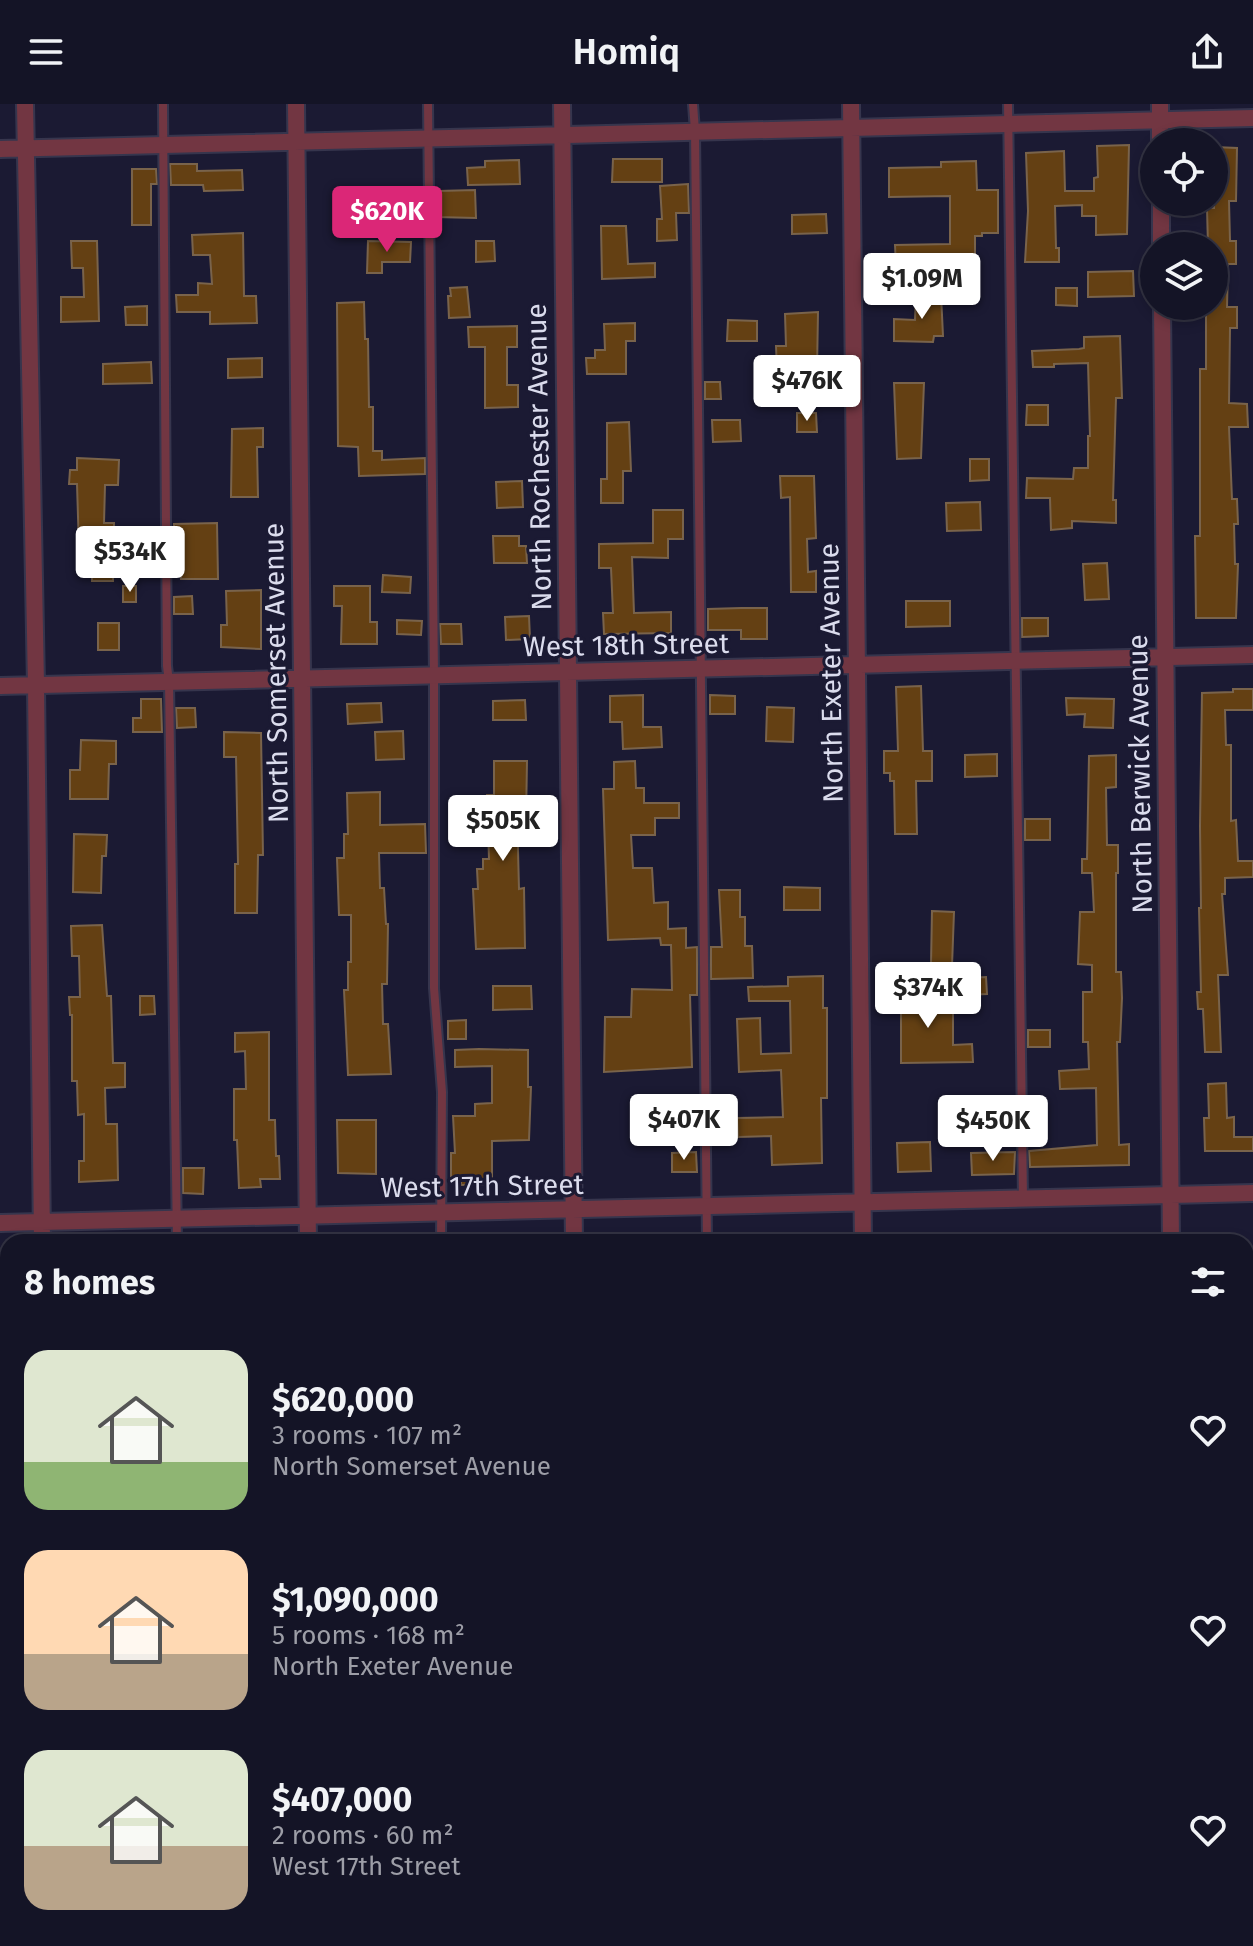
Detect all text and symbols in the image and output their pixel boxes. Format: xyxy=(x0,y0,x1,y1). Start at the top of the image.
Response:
icon: menu xyxy=(24,30,68,74)
text: Homiq xyxy=(573,30,680,74)
icon: share xyxy=(1185,30,1229,74)
map controls xyxy=(1140,128,1228,320)
button: locate xyxy=(1140,128,1228,216)
pin: $620K xyxy=(331,186,443,254)
text: $620K xyxy=(350,196,424,227)
button: layers xyxy=(1140,232,1228,320)
pin: $1.09M xyxy=(857,253,987,321)
text: $1.09M xyxy=(881,263,963,294)
street label: North Rochester Avenue xyxy=(520,303,558,611)
pin: $476K xyxy=(751,355,863,423)
text: $476K xyxy=(771,365,843,396)
street label: North Somerset Avenue xyxy=(257,523,295,823)
pin: $534K xyxy=(74,526,186,594)
text: $534K xyxy=(94,536,166,567)
street label: North Exeter Avenue xyxy=(812,543,850,803)
street label: West 18th Street xyxy=(523,627,730,663)
street label: North Berwick Avenue xyxy=(1121,634,1159,914)
pin: $505K xyxy=(447,795,559,863)
text: $505K xyxy=(466,805,540,836)
pin: $374K xyxy=(872,962,984,1030)
text: $374K xyxy=(893,972,963,1003)
pin: $407K xyxy=(628,1094,740,1162)
pin: $450K xyxy=(937,1095,1049,1163)
text: $407K xyxy=(648,1104,720,1135)
text: $450K xyxy=(956,1105,1030,1136)
street label: West 17th Street xyxy=(380,1168,585,1204)
icon: filters xyxy=(1186,1260,1230,1304)
text: 8 homes xyxy=(24,1262,155,1303)
text: $620,000 xyxy=(272,1379,414,1420)
icon: home xyxy=(88,1382,184,1478)
icon: heart xyxy=(1186,1408,1230,1452)
text: 3 rooms · 107 m² xyxy=(272,1420,462,1451)
text: North Somerset Avenue xyxy=(272,1451,551,1482)
text: $1,090,000 xyxy=(272,1579,439,1620)
icon: home xyxy=(88,1582,184,1678)
icon: heart xyxy=(1186,1608,1230,1652)
text: 5 rooms · 168 m² xyxy=(272,1620,465,1651)
text: North Exeter Avenue xyxy=(272,1651,513,1682)
text: $407,000 xyxy=(272,1779,412,1820)
icon: home xyxy=(88,1782,184,1878)
icon: heart xyxy=(1186,1808,1230,1852)
text: 2 rooms · 60 m² xyxy=(272,1820,454,1851)
text: West 17th Street xyxy=(272,1851,461,1882)

